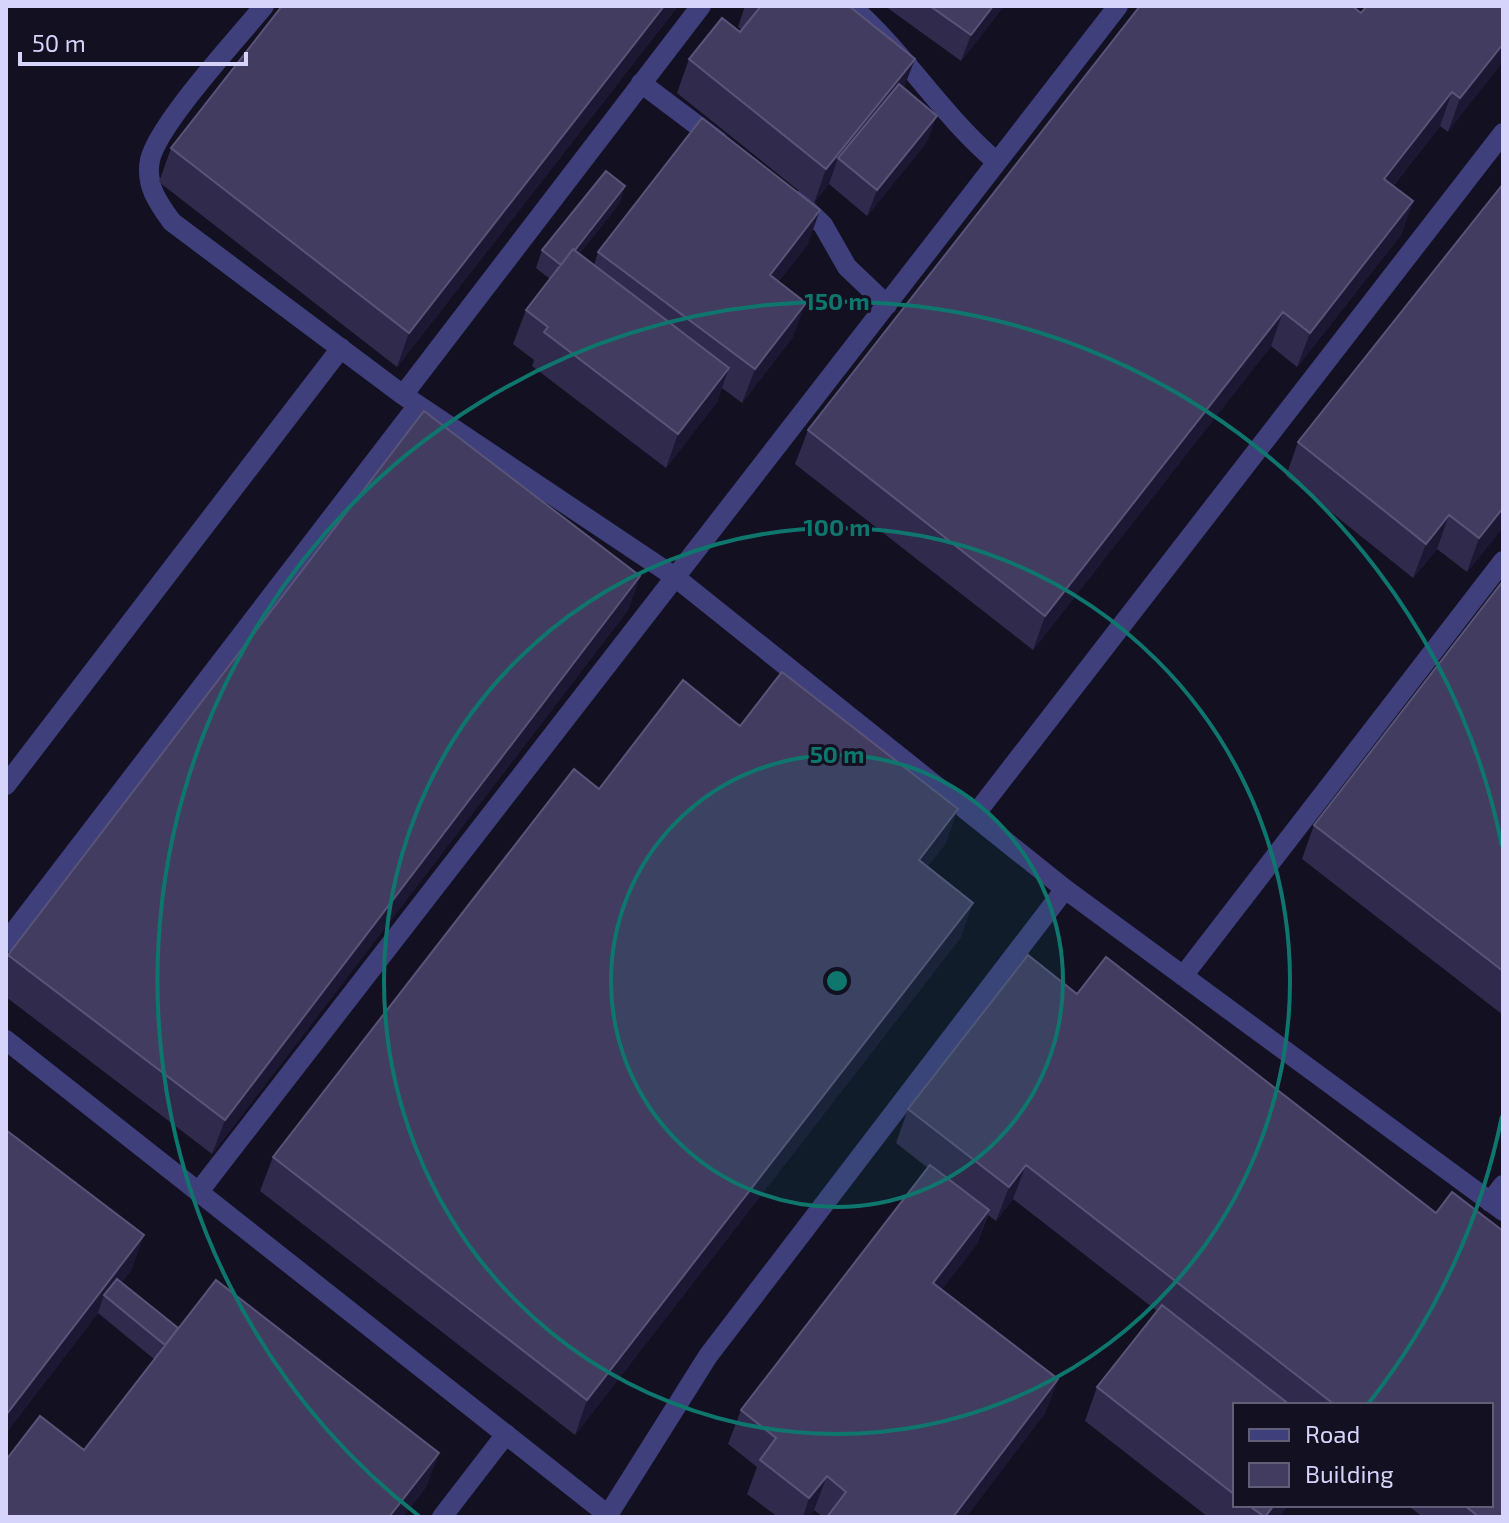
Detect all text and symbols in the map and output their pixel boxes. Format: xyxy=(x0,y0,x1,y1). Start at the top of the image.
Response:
scale bar xyxy=(20,16,246,66)
text: 50 m xyxy=(32,28,86,57)
text: 150 m xyxy=(804,286,870,315)
text: 100 m xyxy=(804,512,870,541)
text: 50 m xyxy=(810,739,864,768)
centre of rings xyxy=(823,967,851,995)
legend xyxy=(1233,1403,1493,1507)
text: Road xyxy=(1305,1419,1360,1448)
text: Building xyxy=(1305,1459,1394,1488)

